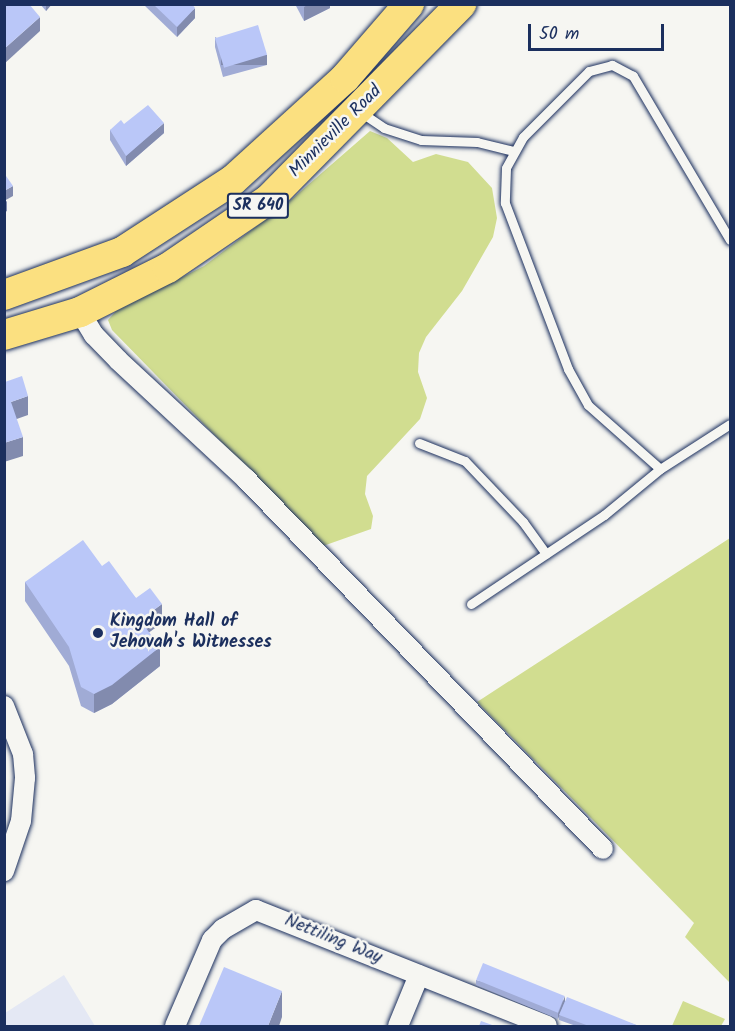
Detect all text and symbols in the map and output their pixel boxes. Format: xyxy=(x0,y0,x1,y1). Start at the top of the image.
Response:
scale bar xyxy=(531,12,668,50)
text: 50 m xyxy=(539,20,579,49)
street label: Minnieville Road xyxy=(285,81,387,183)
road number: SR 640 xyxy=(226,193,290,219)
place label: Kingdom Hall of Jehovah's Witnesses xyxy=(110,612,272,654)
marker: Kingdom Hall of Jehovah's Witnesses xyxy=(91,626,105,640)
street label: Nettiling Way xyxy=(281,911,385,969)

